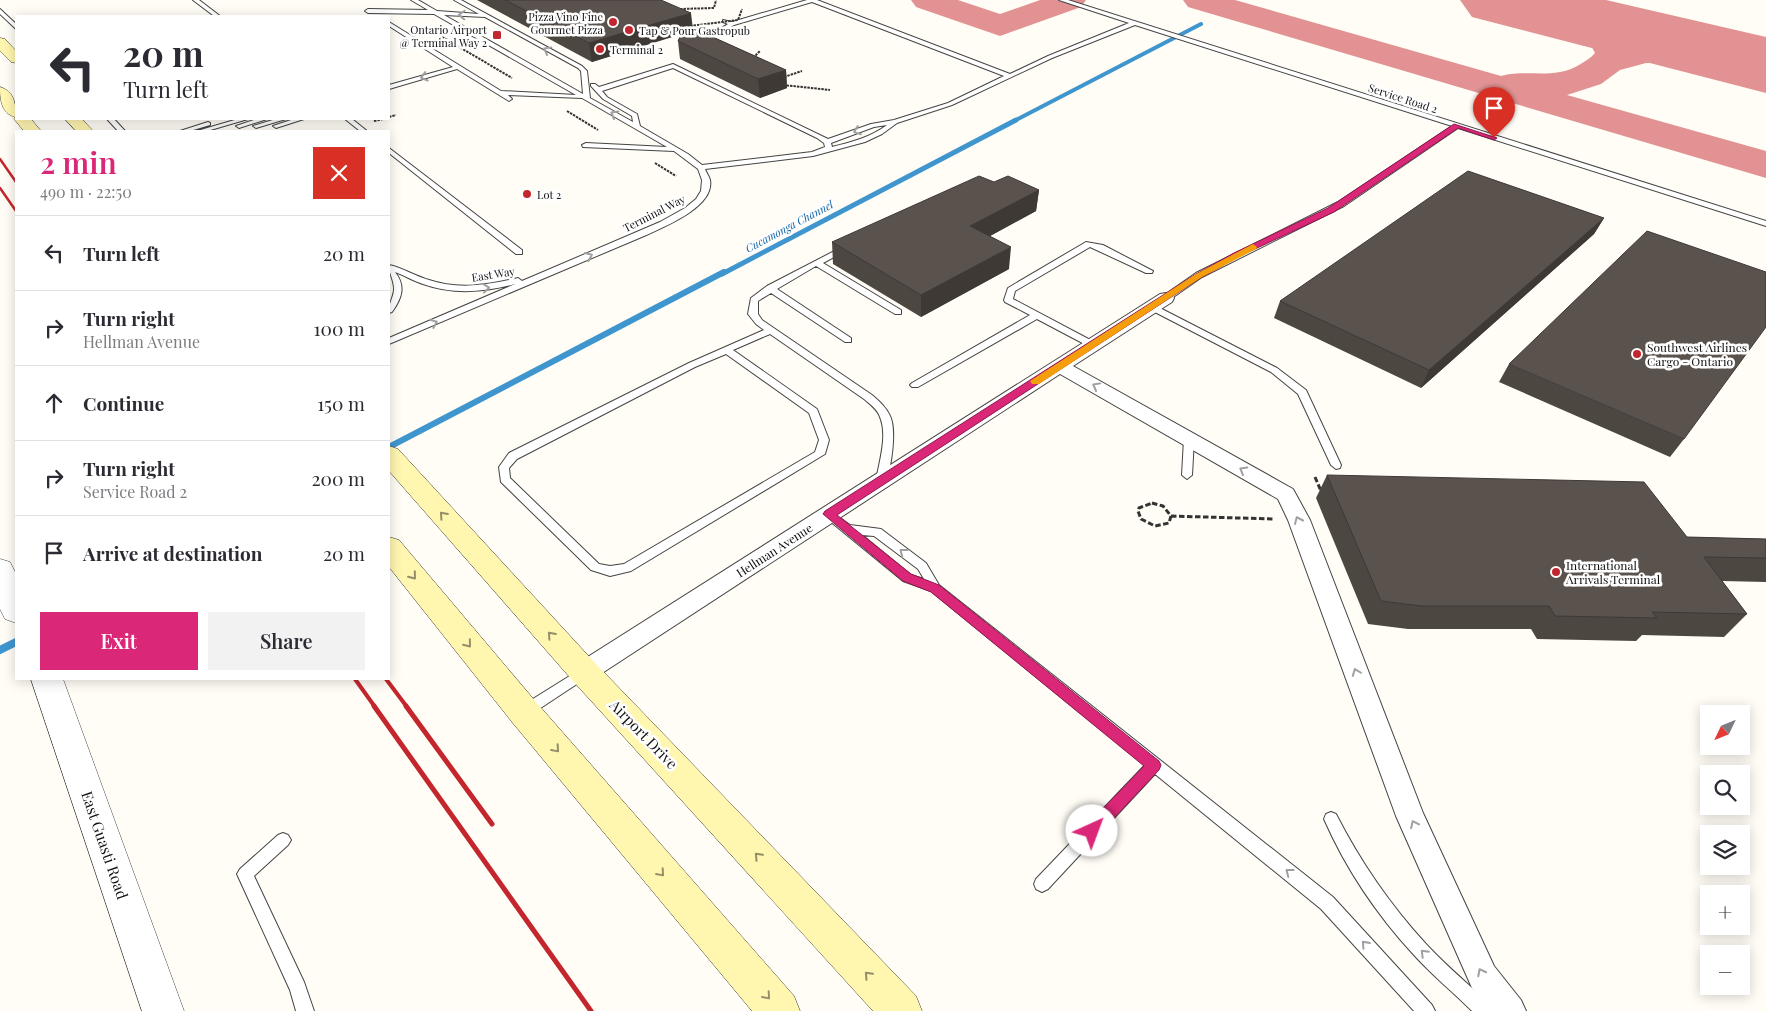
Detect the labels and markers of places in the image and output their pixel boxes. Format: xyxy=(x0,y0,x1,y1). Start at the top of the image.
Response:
place label: Pizza Vino Fine Gourmet Pizza xyxy=(528,9,604,37)
marker: Pizza Vino Fine Gourmet Pizza xyxy=(607,16,619,28)
place label: Ontario Airport @ Terminal Way 2 xyxy=(399,22,487,50)
place label: Tap & Pour Gastropub xyxy=(639,23,750,38)
marker: Tap & Pour Gastropub xyxy=(623,24,635,36)
marker: Ontario Airport @ Terminal Way 2 xyxy=(491,29,503,41)
place label: Terminal 2 xyxy=(610,42,663,57)
marker: Terminal 2 xyxy=(594,43,606,55)
pin xyxy=(1473,87,1515,138)
place label: Lot 2 xyxy=(537,187,561,202)
marker: Lot 2 xyxy=(521,188,533,200)
place label: Southwest Airlines Cargo - Ontario xyxy=(1647,339,1747,369)
marker: Southwest Airlines Cargo - Ontario xyxy=(1631,348,1643,360)
place label: International Arrivals Terminal xyxy=(1565,557,1661,587)
marker: International Arrivals Terminal xyxy=(1550,566,1562,578)

